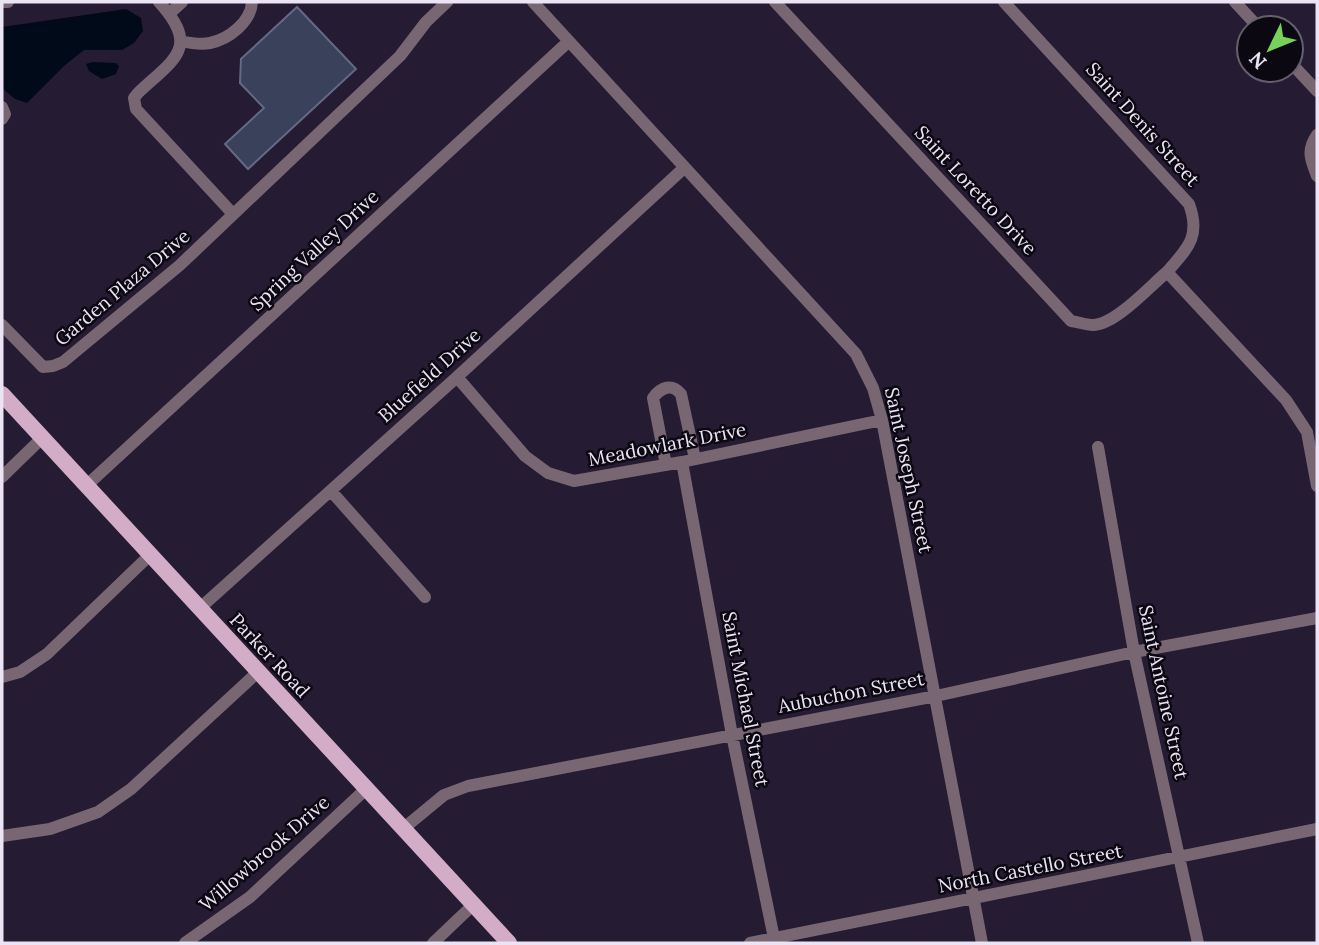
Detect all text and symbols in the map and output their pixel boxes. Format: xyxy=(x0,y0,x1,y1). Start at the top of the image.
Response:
north arrow xyxy=(1235,14,1305,84)
text: N xyxy=(1244,47,1271,74)
street label: Saint Denis Street xyxy=(1081,57,1205,191)
street label: Saint Loretto Drive xyxy=(910,120,1042,260)
street label: Spring Valley Drive xyxy=(245,184,383,316)
street label: Garden Plaza Drive xyxy=(50,224,194,350)
street label: Bluefield Drive xyxy=(373,323,485,427)
street label: Saint Joseph Street xyxy=(880,385,938,555)
street label: Meadowlark Drive xyxy=(586,417,748,471)
street label: Saint Antoine Street xyxy=(1134,603,1194,782)
street label: Parker Road xyxy=(225,608,315,702)
street label: Saint Michael Street xyxy=(717,609,775,789)
street label: Aubuchon Street xyxy=(775,666,927,718)
street label: Willowbrook Drive xyxy=(194,790,334,916)
street label: North Castello Street xyxy=(936,838,1125,898)

